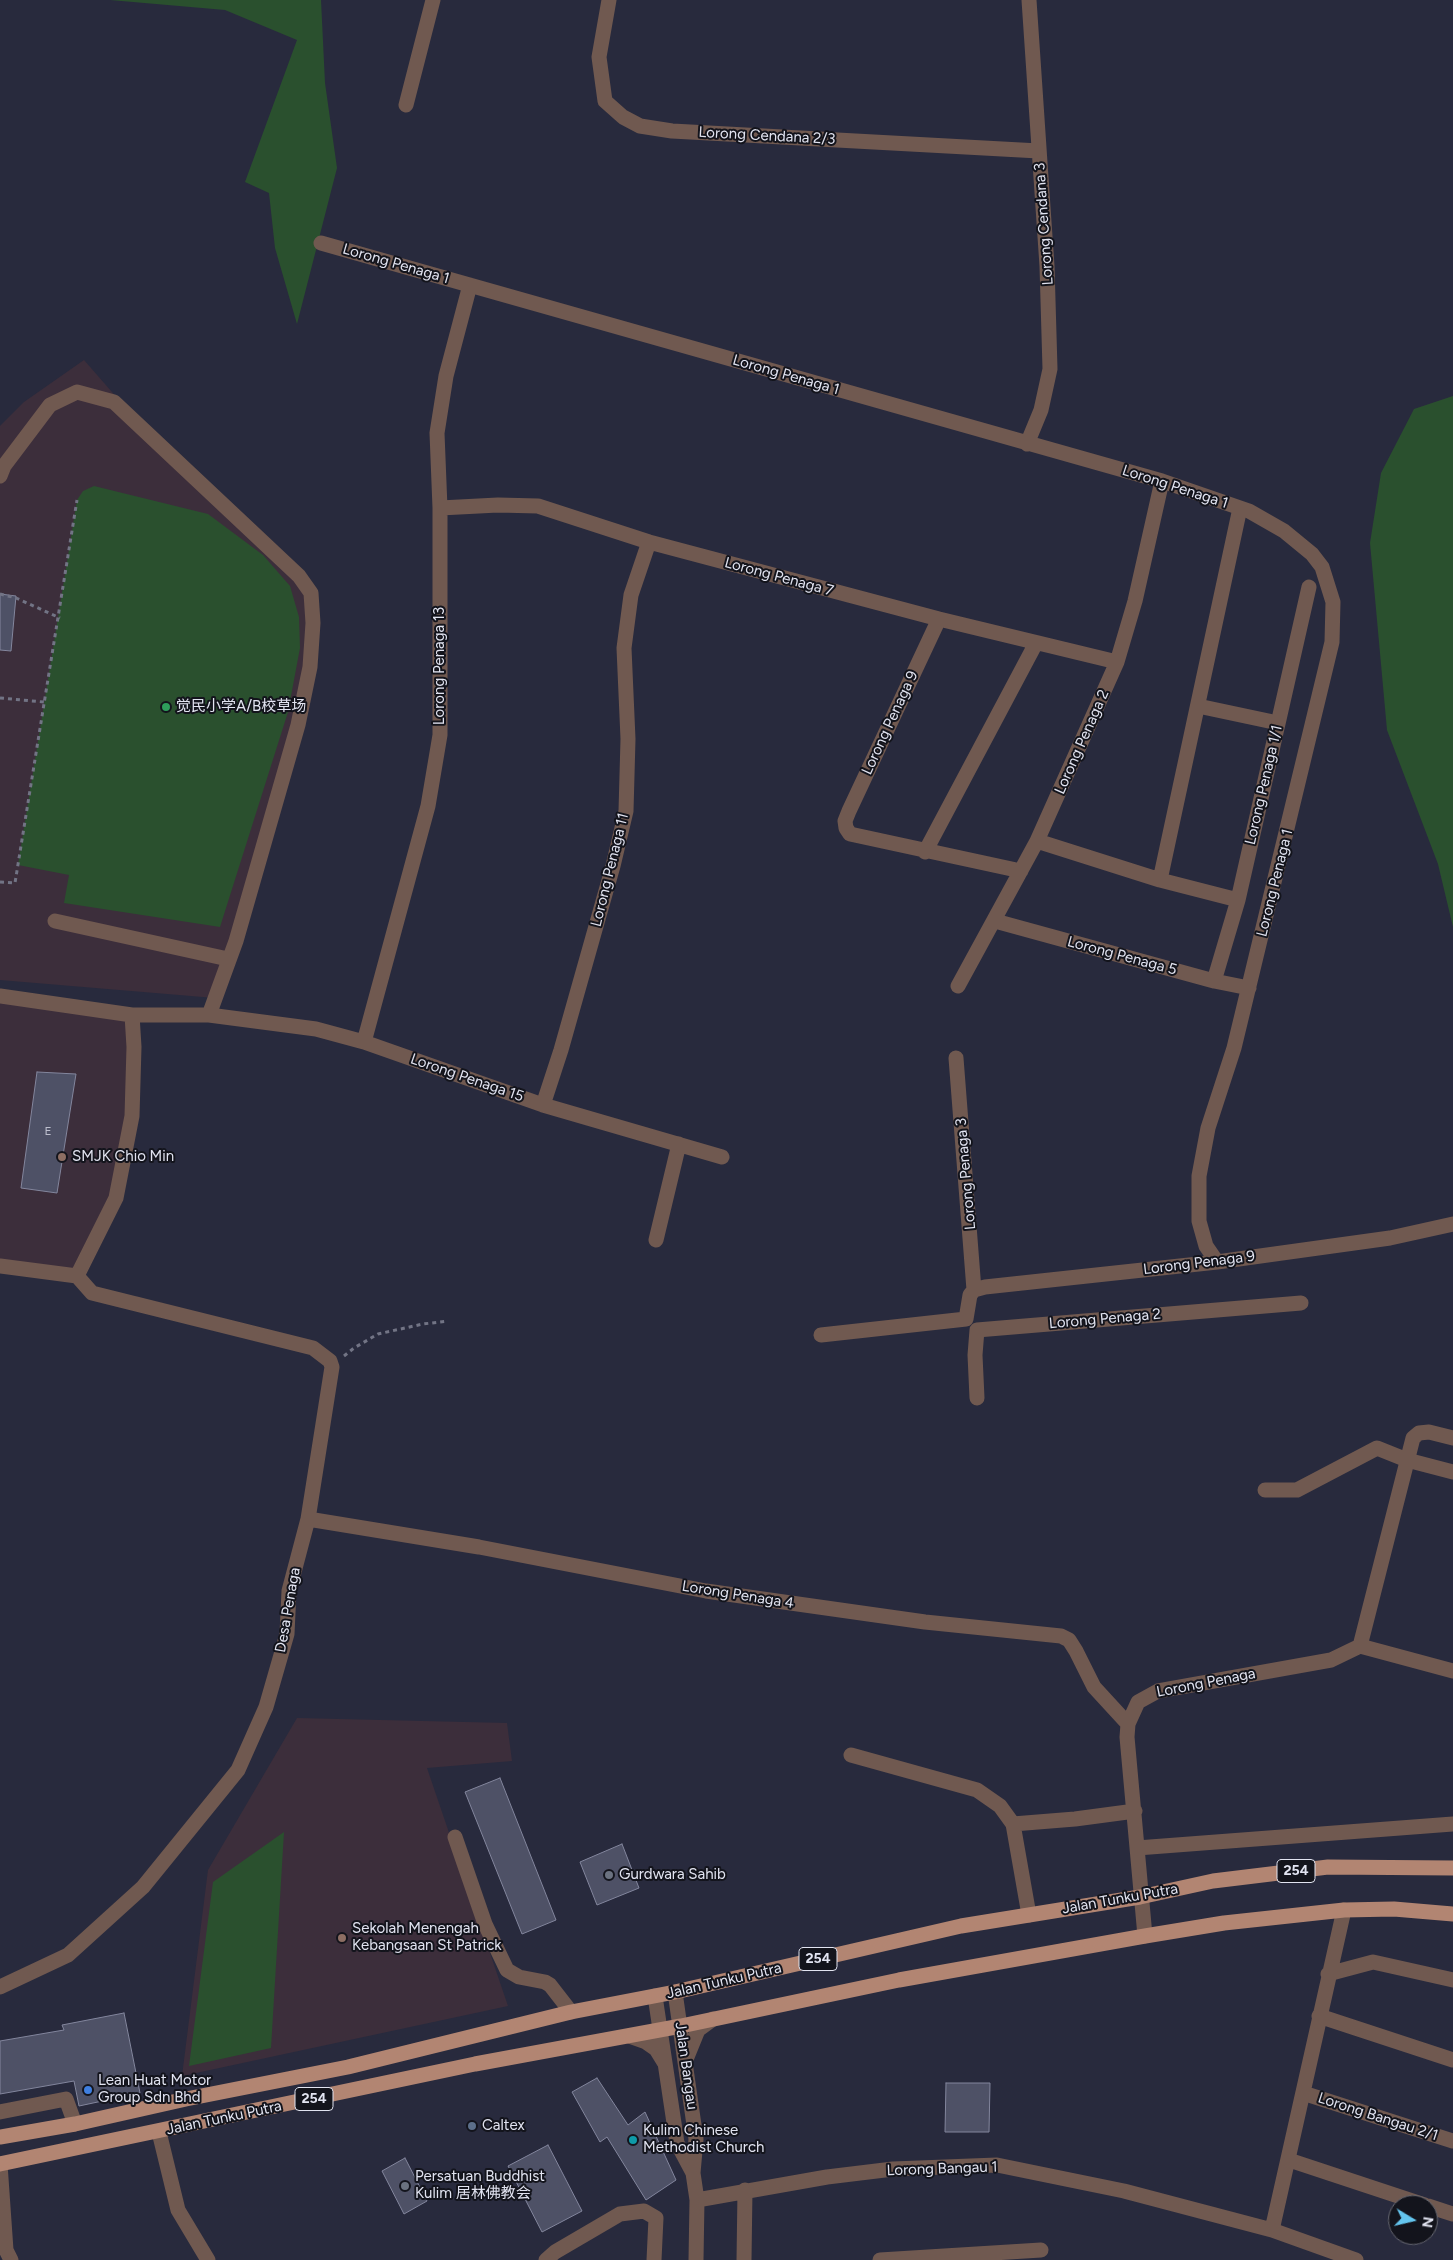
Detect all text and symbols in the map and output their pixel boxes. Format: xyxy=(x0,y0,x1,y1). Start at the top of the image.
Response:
street label: Lorong Cendana 2/3 xyxy=(698,123,836,149)
street label: Lorong Cendana 3 xyxy=(1031,162,1057,286)
street label: Lorong Penaga 1 xyxy=(341,240,451,288)
street label: Lorong Penaga 1 xyxy=(731,351,841,399)
street label: Lorong Penaga 1 xyxy=(1120,461,1230,513)
street label: Lorong Penaga 7 xyxy=(723,554,835,600)
street label: Lorong Penaga 13 xyxy=(431,607,449,725)
street label: Lorong Penaga 9 xyxy=(858,668,922,778)
street label: Lorong Penaga 2 xyxy=(1051,687,1113,797)
place label: 觉民小学A/B校草场 xyxy=(176,698,306,716)
marker: 觉民小学A/B校草场 xyxy=(160,701,172,713)
street label: Lorong Penaga 1/1 xyxy=(1241,723,1287,847)
street label: Lorong Penaga 11 xyxy=(587,811,633,929)
street label: Lorong Penaga 1 xyxy=(1253,827,1297,939)
street label: Lorong Penaga 5 xyxy=(1065,933,1179,979)
street label: Lorong Penaga 15 xyxy=(408,1050,526,1106)
street label: Lorong Penaga 3 xyxy=(952,1117,980,1231)
house number: E xyxy=(44,1124,52,1138)
place label: SMJK Chio Min xyxy=(72,1148,174,1166)
marker: SMJK Chio Min xyxy=(56,1151,68,1163)
street label: Lorong Penaga 9 xyxy=(1142,1247,1256,1279)
street label: Lorong Penaga 2 xyxy=(1048,1305,1162,1333)
street label: Desa Penaga xyxy=(272,1566,304,1654)
street label: Lorong Penaga 4 xyxy=(681,1577,795,1613)
street label: Lorong Penaga xyxy=(1155,1665,1257,1701)
road number: 254 xyxy=(1277,1860,1315,1882)
place label: Gurdwara Sahib xyxy=(619,1866,726,1884)
marker: Gurdwara Sahib xyxy=(603,1869,615,1881)
street label: Jalan Tunku Putra xyxy=(1061,1880,1179,1918)
place label: Sekolah Menengah Kebangsaan St Patrick xyxy=(352,1920,502,1955)
marker: Sekolah Menengah Kebangsaan St Patrick xyxy=(336,1932,348,1944)
road number: 254 xyxy=(799,1948,837,1970)
street label: Jalan Tunku Putra xyxy=(665,1959,783,2003)
street label: Jalan Bangau xyxy=(671,2021,701,2111)
place label: Lean Huat Motor Group Sdn Bhd xyxy=(98,2072,211,2107)
marker: Lean Huat Motor Group Sdn Bhd xyxy=(82,2084,94,2096)
road number: 254 xyxy=(295,2088,333,2110)
street label: Lorong Bangau 2/1 xyxy=(1316,2089,1440,2145)
street label: Jalan Tunku Putra xyxy=(165,2097,283,2139)
place label: Caltex xyxy=(482,2117,525,2135)
marker: Caltex xyxy=(466,2120,478,2132)
place label: Kulim Chinese Methodist Church xyxy=(643,2122,764,2157)
marker: Kulim Chinese Methodist Church xyxy=(627,2134,639,2146)
street label: Lorong Bangau 1 xyxy=(886,2158,998,2180)
place label: Persatuan Buddhist Kulim 居林佛教会 xyxy=(415,2168,545,2203)
marker: Persatuan Buddhist Kulim 居林佛教会 xyxy=(399,2180,411,2192)
north arrow xyxy=(1388,2195,1438,2245)
text: N xyxy=(1418,2216,1437,2229)

